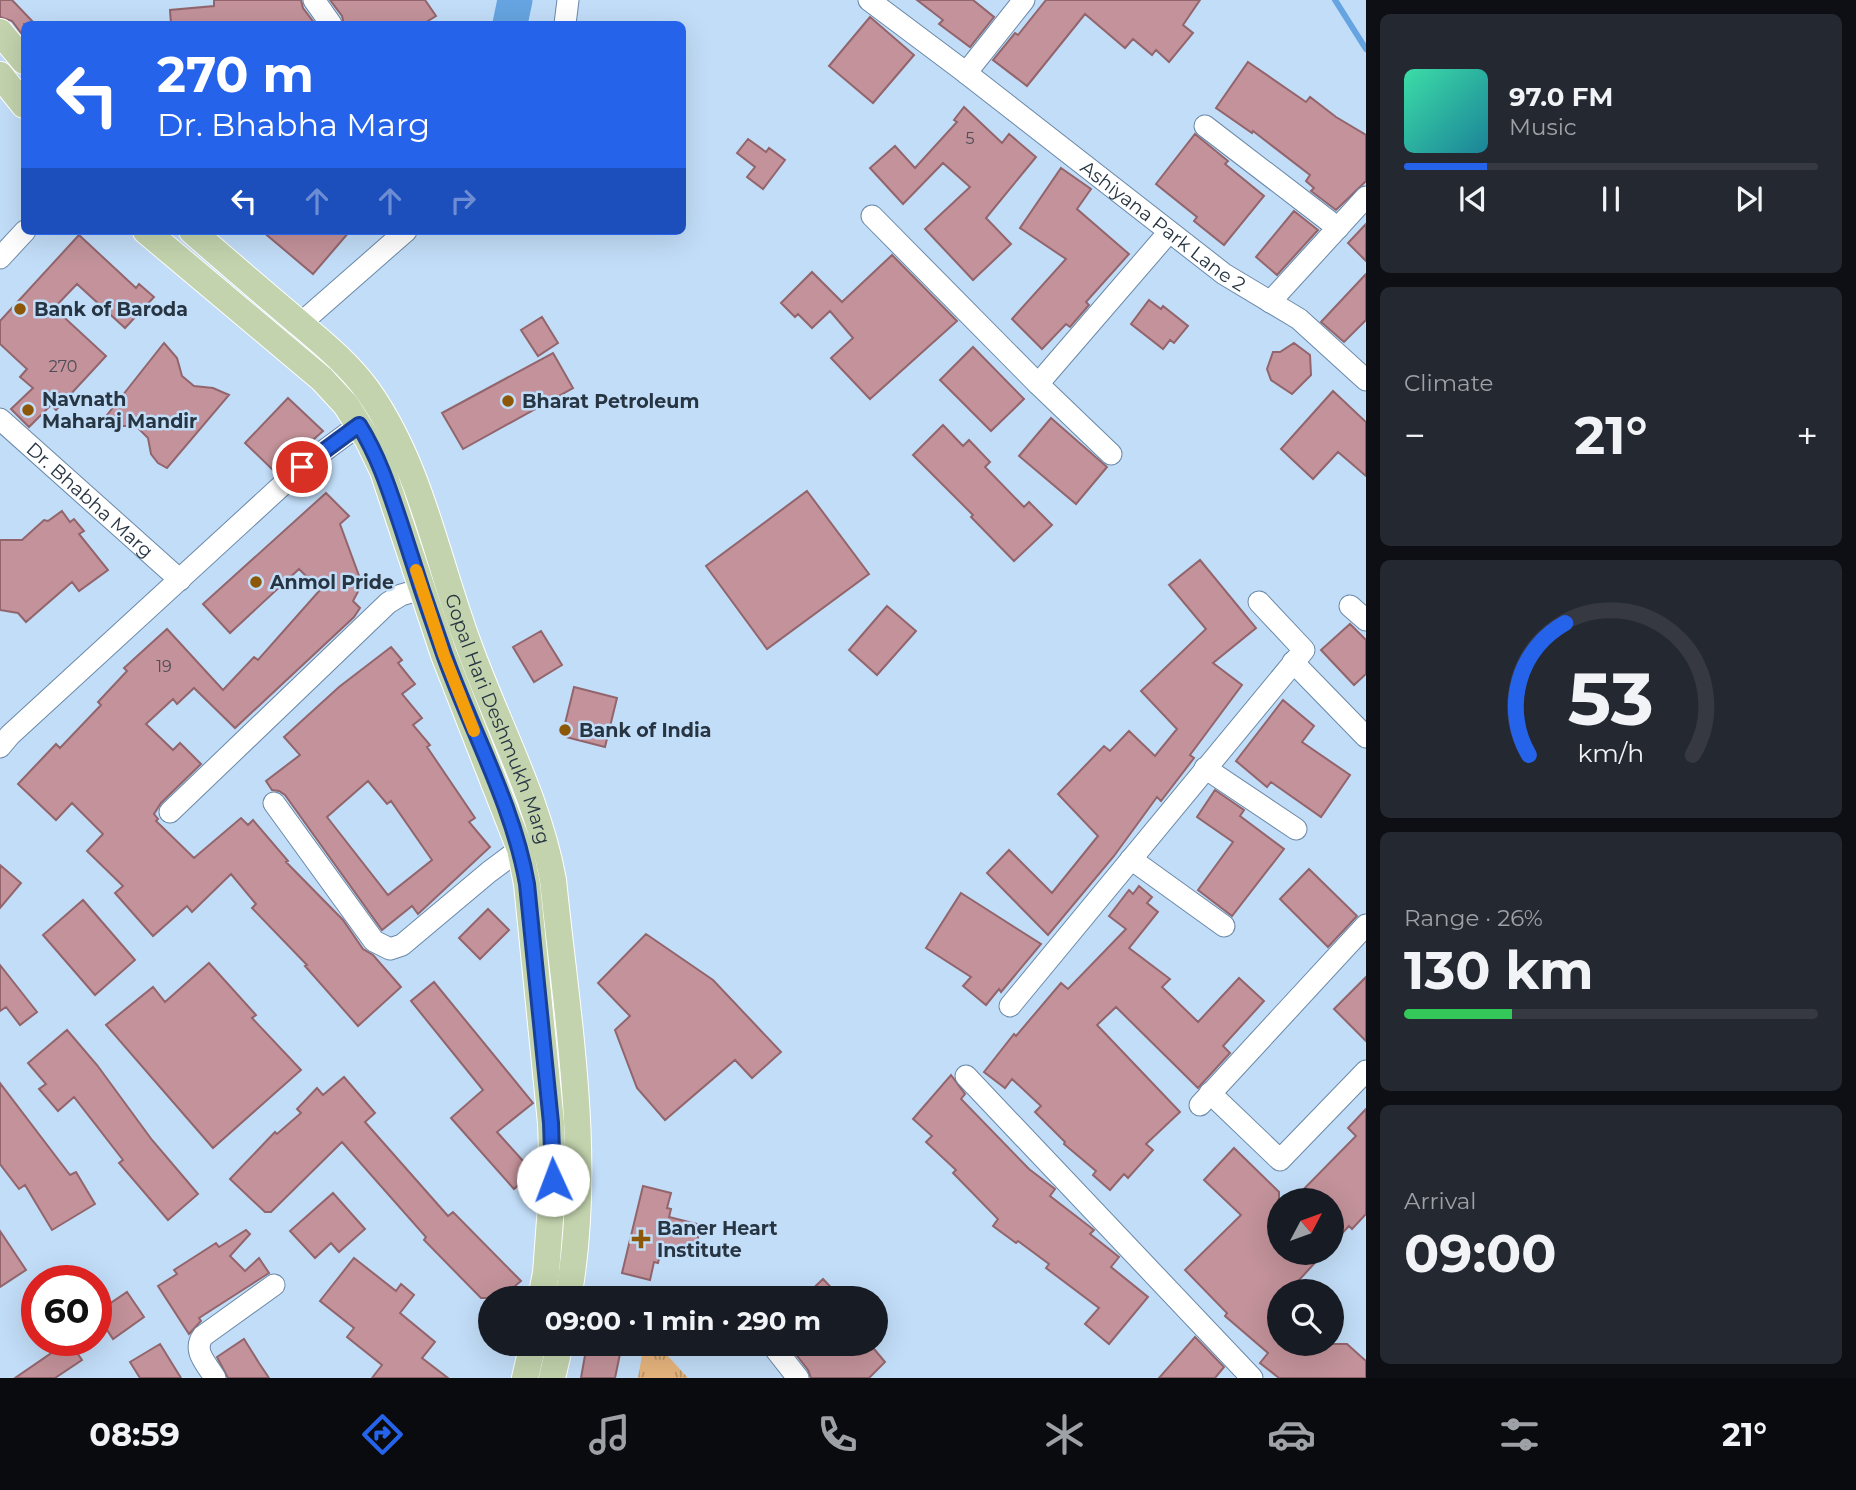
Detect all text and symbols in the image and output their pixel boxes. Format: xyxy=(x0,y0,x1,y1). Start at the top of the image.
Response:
text: 270 m xyxy=(157,45,314,104)
icon: left xyxy=(42,49,133,140)
text: 97.0 FM xyxy=(1509,81,1613,113)
text: Dr. Bhabha Marg xyxy=(157,105,430,144)
text: Music xyxy=(1509,113,1577,141)
house number: 5 xyxy=(965,129,975,148)
street label: Ashiyana Park Lane 2 xyxy=(1076,155,1250,296)
icon: previous xyxy=(1454,180,1492,218)
icon: pause xyxy=(1592,180,1630,218)
icon: next xyxy=(1730,180,1768,218)
icon: left xyxy=(225,182,263,220)
icon: ahead xyxy=(298,182,336,220)
icon: ahead xyxy=(371,182,409,220)
icon: right xyxy=(444,182,482,220)
place label: Bank of Baroda xyxy=(34,298,188,321)
marker: Bank of Baroda xyxy=(12,301,28,317)
house number: 270 xyxy=(49,357,77,376)
text: Climate xyxy=(1404,369,1493,397)
place label: Navnath Maharaj Mandir xyxy=(42,388,197,433)
place label: Bharat Petroleum xyxy=(522,390,699,413)
marker: Bharat Petroleum xyxy=(500,393,516,409)
marker: Navnath Maharaj Mandir xyxy=(20,402,36,418)
text: 21° xyxy=(1575,404,1647,467)
text: − xyxy=(1404,412,1426,459)
text: + xyxy=(1796,412,1818,459)
street label: Dr. Bhabha Marg xyxy=(22,437,158,562)
pin xyxy=(272,437,332,497)
icon: arrive xyxy=(283,448,321,486)
place label: Anmol Pride xyxy=(269,571,394,594)
marker: Anmol Pride xyxy=(248,574,264,590)
street label: Gopal Hari Deshmukh Marg xyxy=(440,591,556,847)
text: 53 xyxy=(1568,655,1654,743)
house number: 19 xyxy=(156,657,172,676)
place label: Bank of India xyxy=(579,719,711,742)
marker: Bank of India xyxy=(557,722,573,738)
text: km/h xyxy=(1578,738,1644,768)
text: Range · 26% xyxy=(1404,904,1543,932)
text: 130 km xyxy=(1404,939,1594,1002)
position arrow xyxy=(516,1143,590,1217)
text: Arrival xyxy=(1404,1187,1477,1215)
north arrow xyxy=(1267,1188,1344,1265)
map controls xyxy=(1267,1188,1344,1356)
place label: Baner Heart Institute xyxy=(657,1217,778,1262)
text: 09:00 xyxy=(1404,1222,1557,1285)
marker: Baner Heart Institute xyxy=(631,1229,651,1249)
speed limit sign: 60 xyxy=(21,1265,112,1356)
button: search xyxy=(1267,1279,1344,1356)
text: 09:00 · 1 min · 290 m xyxy=(545,1305,821,1337)
icon: directions xyxy=(358,1410,407,1459)
icon: music xyxy=(585,1410,634,1459)
icon: phone xyxy=(813,1410,862,1459)
icon: climate xyxy=(1040,1410,1089,1459)
icon: car xyxy=(1267,1410,1316,1459)
icon: filters xyxy=(1495,1410,1544,1459)
text: 08:59 xyxy=(89,1415,180,1454)
text: 21° xyxy=(1722,1415,1767,1454)

